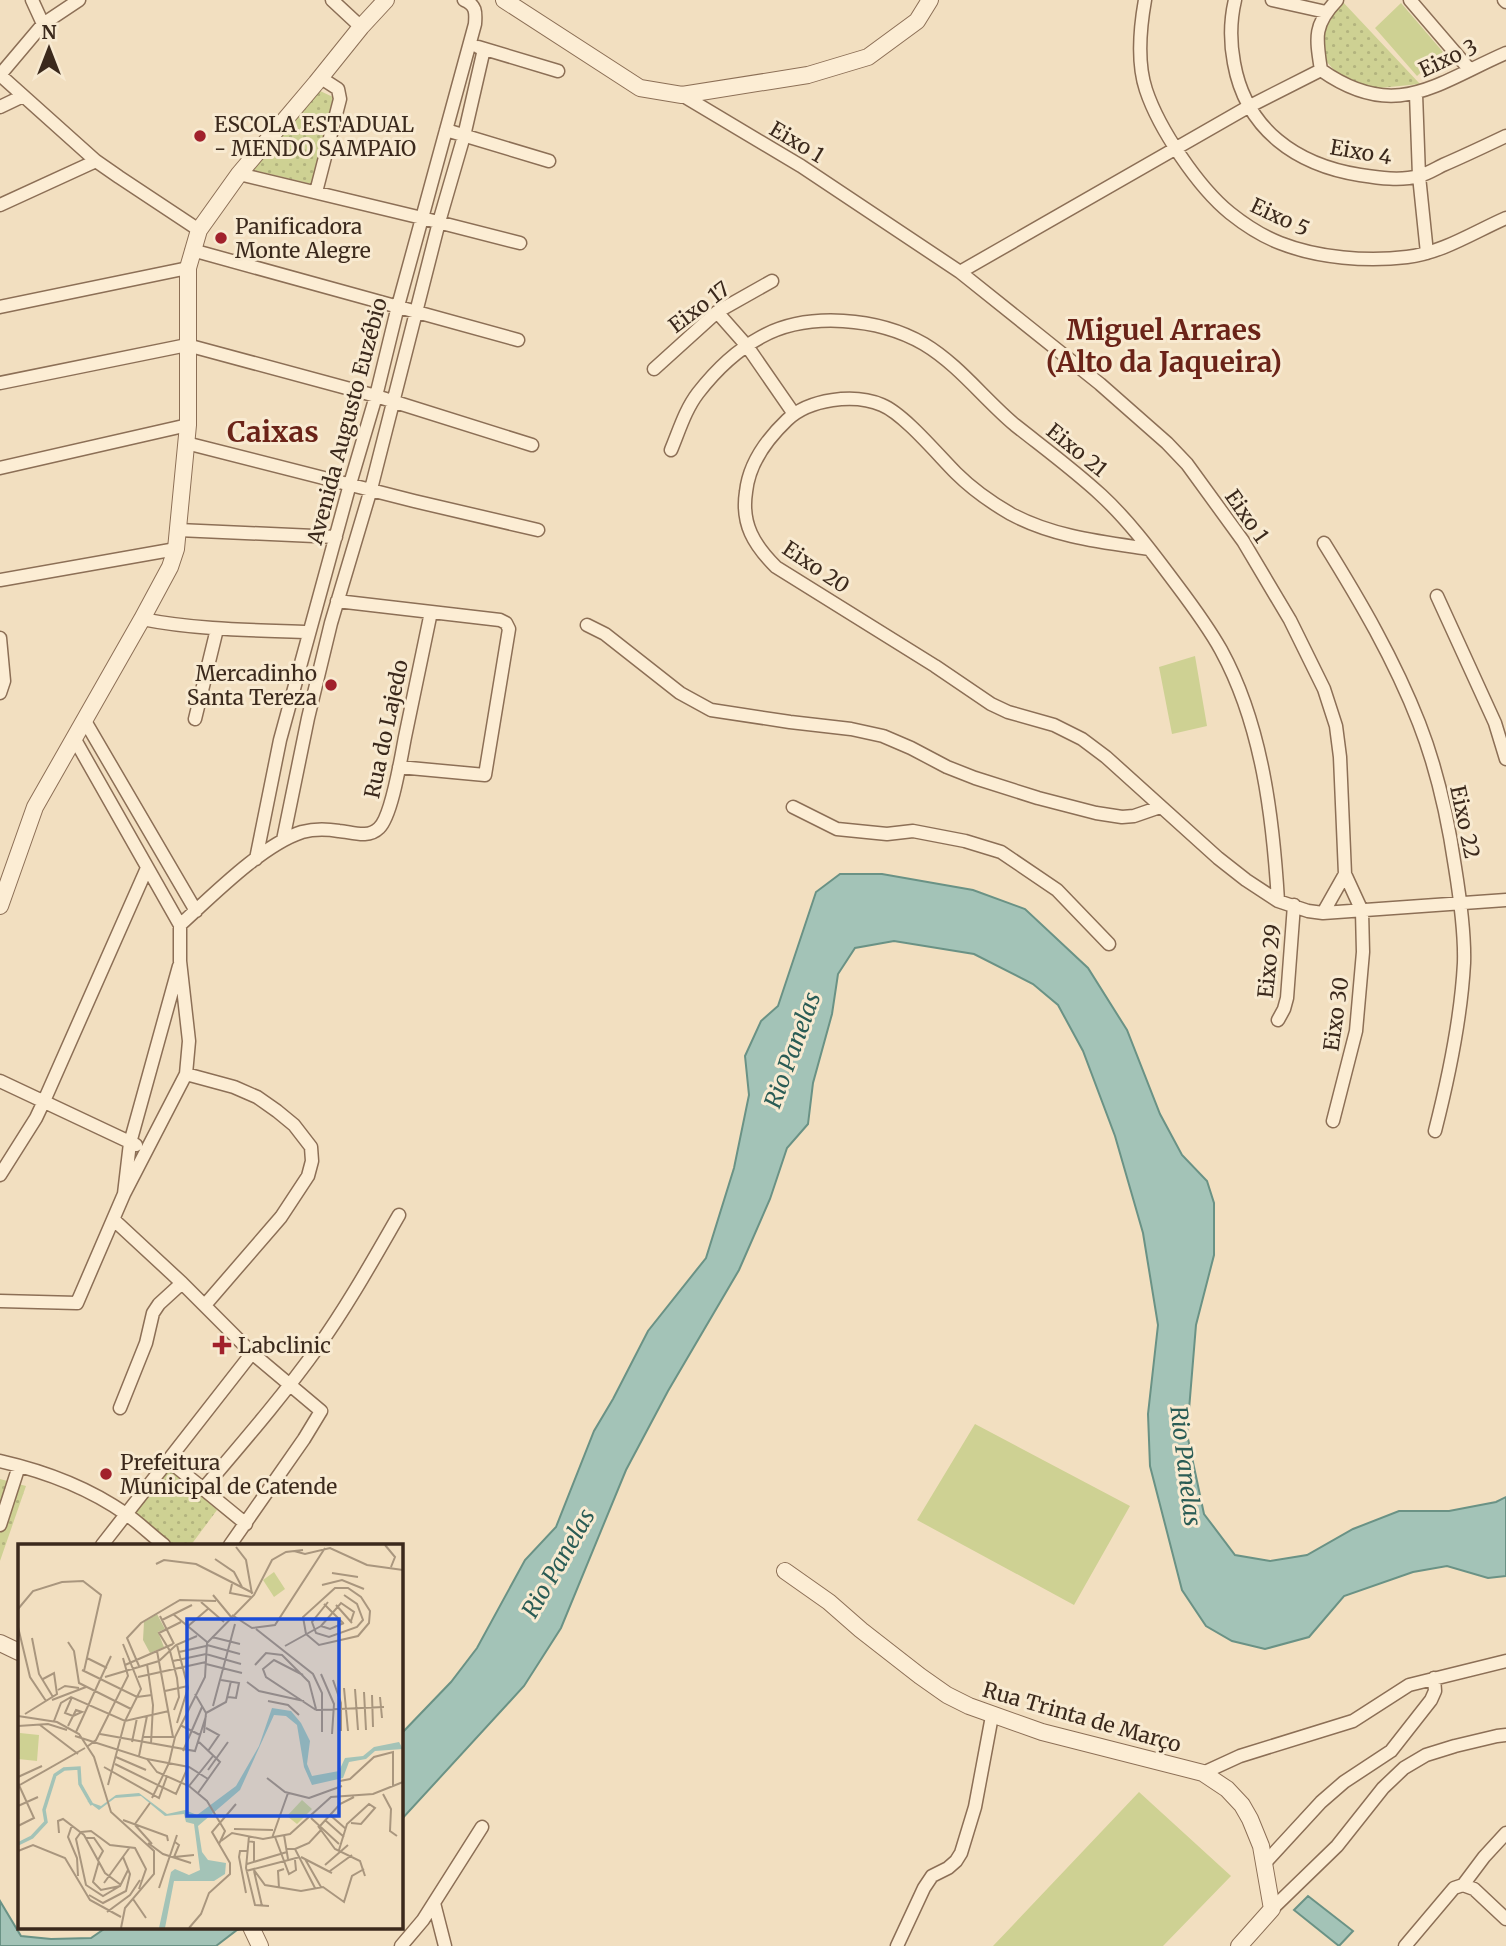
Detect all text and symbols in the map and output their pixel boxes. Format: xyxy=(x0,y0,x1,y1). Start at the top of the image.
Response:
north arrow xyxy=(14,14,84,84)
text: N xyxy=(41,20,57,44)
street label: Eixo 3 xyxy=(1414,33,1482,83)
place label: ESCOLA ESTADUAL - MENDO SAMPAIO xyxy=(214,111,416,162)
street label: Eixo 1 xyxy=(765,115,829,169)
marker: ESCOLA ESTADUAL - MENDO SAMPAIO xyxy=(192,128,208,144)
street label: Eixo 4 xyxy=(1328,133,1394,171)
street label: Eixo 5 xyxy=(1246,192,1314,242)
place label: Panificadora Monte Alegre xyxy=(235,213,371,264)
marker: Panificadora Monte Alegre xyxy=(213,230,229,246)
street label: Eixo 17 xyxy=(663,275,735,339)
street label: Avenida Augusto Euzébio xyxy=(301,295,393,548)
district label: Miguel Arraes (Alto da Jaqueira) xyxy=(1046,312,1282,380)
district label: Caixas xyxy=(227,414,319,450)
street label: Eixo 21 xyxy=(1041,417,1113,483)
street label: Eixo 1 xyxy=(1219,484,1275,548)
street label: Eixo 20 xyxy=(777,535,855,599)
street label: Rua do Lajedo xyxy=(358,657,414,801)
place label: Mercadinho Santa Tereza xyxy=(187,660,317,711)
marker: Mercadinho Santa Tereza xyxy=(323,677,339,693)
street label: Eixo 22 xyxy=(1444,783,1486,861)
street label: Eixo 29 xyxy=(1252,923,1286,999)
street label: Eixo 30 xyxy=(1317,975,1355,1053)
water label: Rio Panelas xyxy=(758,988,826,1112)
place label: Labclinic xyxy=(238,1332,331,1359)
marker: Labclinic xyxy=(212,1335,232,1355)
water label: Rio Panelas xyxy=(1164,1404,1208,1528)
place label: Prefeitura Municipal de Catende xyxy=(120,1449,337,1500)
marker: Prefeitura Municipal de Catende xyxy=(98,1466,114,1482)
water label: Rio Panelas xyxy=(515,1503,601,1623)
inset map xyxy=(18,1544,402,1928)
street label: Rua Trinta de Março xyxy=(980,1676,1184,1758)

